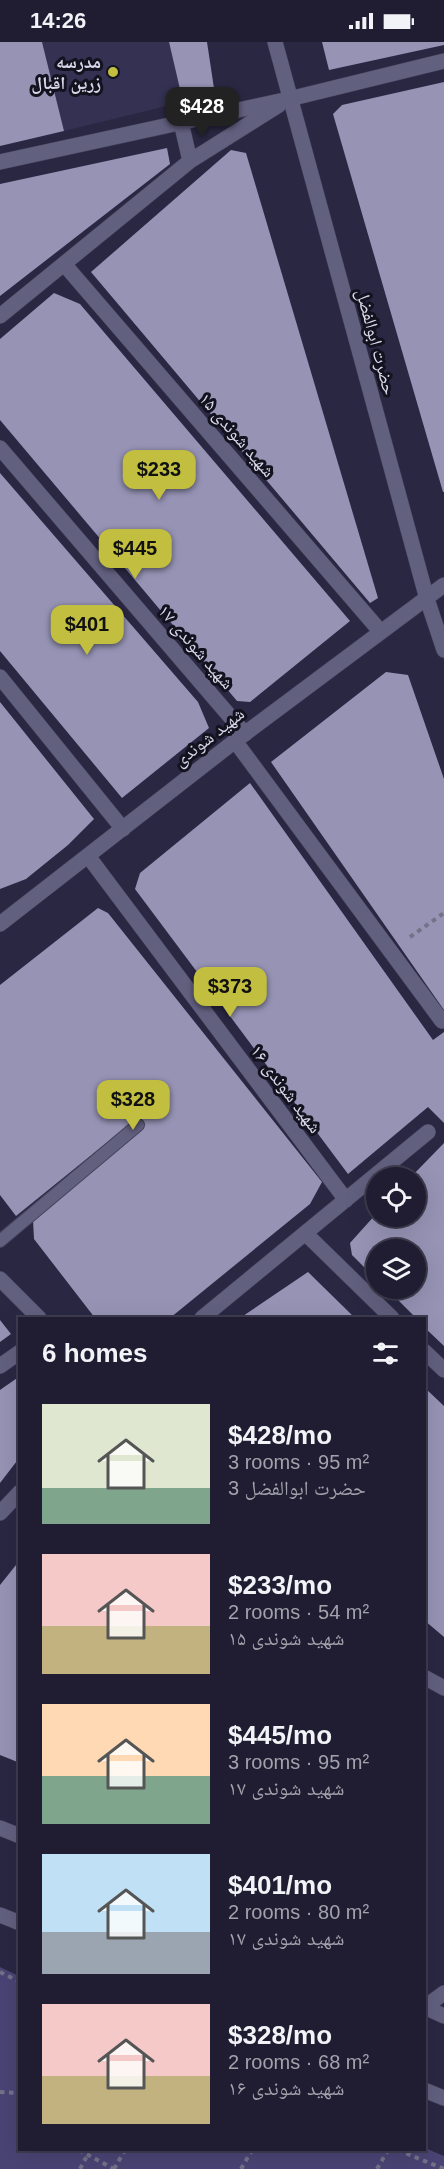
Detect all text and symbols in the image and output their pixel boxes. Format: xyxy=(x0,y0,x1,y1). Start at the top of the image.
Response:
text: 14:26 xyxy=(30,8,86,33)
place label: مدرسه زرین اقبال xyxy=(31,52,101,94)
marker: مدرسه زرین اقبال xyxy=(106,65,120,79)
pin: $428 xyxy=(166,87,238,138)
text: $428 xyxy=(180,95,224,117)
street label: حضرت ابوالفضل xyxy=(351,287,400,397)
street label: شهید شوندی ۱۵ xyxy=(194,389,279,482)
pin: $233 xyxy=(123,450,195,501)
text: $233 xyxy=(137,458,181,480)
pin: $445 xyxy=(99,529,171,580)
text: $445 xyxy=(113,537,157,559)
street label: شهید شوندی ۱۷ xyxy=(153,601,238,694)
pin: $401 xyxy=(51,605,123,656)
text: $401 xyxy=(65,613,109,635)
street label: شهید شوندی xyxy=(170,703,249,771)
pin: $373 xyxy=(194,967,266,1018)
text: $373 xyxy=(208,975,252,997)
street label: شهید شوندی ۱۶ xyxy=(246,1041,326,1137)
pin: $328 xyxy=(97,1080,169,1131)
text: $328 xyxy=(111,1088,155,1110)
map controls xyxy=(366,1167,426,1299)
button: locate xyxy=(366,1167,426,1227)
button: layers xyxy=(366,1239,426,1299)
icon: filters xyxy=(369,1337,402,1370)
text: 6 homes xyxy=(42,1338,148,1368)
text: $428/mo xyxy=(228,1420,332,1450)
icon: home xyxy=(90,1428,162,1500)
text: 3 rooms · 95 m² xyxy=(228,1451,369,1473)
text: حضرت ابوالفضل 3 xyxy=(228,1477,366,1499)
text: $233/mo xyxy=(228,1570,332,1600)
icon: home xyxy=(90,1578,162,1650)
text: 2 rooms · 54 m² xyxy=(228,1601,369,1623)
text: شهید شوندی ۱۵ xyxy=(228,1627,344,1649)
text: $445/mo xyxy=(228,1720,332,1750)
icon: home xyxy=(90,1728,162,1800)
text: 3 rooms · 95 m² xyxy=(228,1751,369,1773)
text: شهید شوندی ۱۷ xyxy=(228,1777,344,1799)
text: $401/mo xyxy=(228,1870,332,1900)
icon: home xyxy=(90,1878,162,1950)
text: 2 rooms · 80 m² xyxy=(228,1901,369,1923)
text: شهید شوندی ۱۷ xyxy=(228,1927,344,1949)
text: $328/mo xyxy=(228,2020,332,2050)
icon: home xyxy=(90,2028,162,2100)
text: 2 rooms · 68 m² xyxy=(228,2051,369,2073)
text: شهید شوندی ۱۶ xyxy=(228,2077,344,2099)

